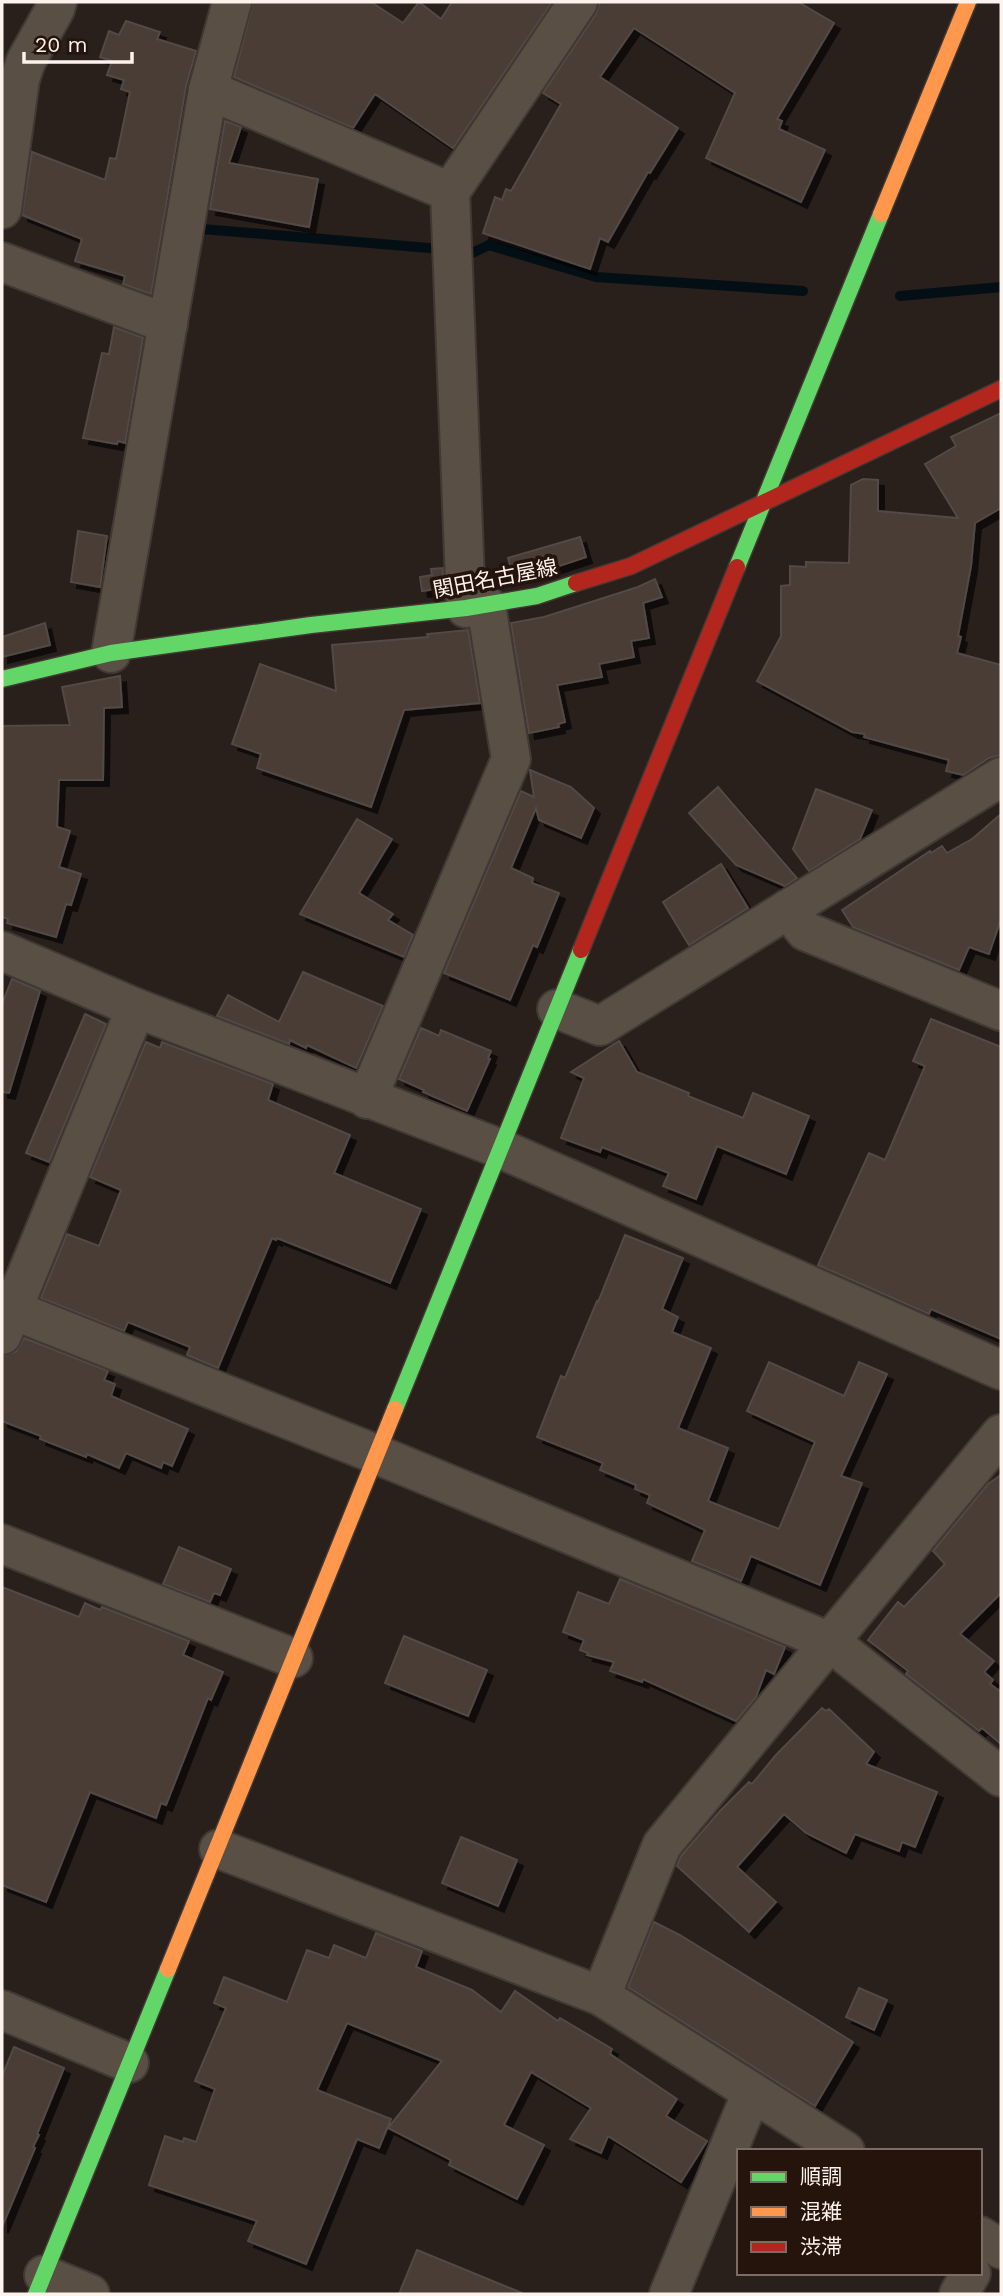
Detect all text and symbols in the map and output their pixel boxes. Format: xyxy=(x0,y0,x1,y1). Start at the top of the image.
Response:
scale bar xyxy=(24,21,133,65)
text: 20 m xyxy=(35,32,87,57)
street label: 関田名古屋線 xyxy=(431,554,559,602)
legend xyxy=(737,2149,982,2275)
text: 順調 xyxy=(800,2164,842,2189)
text: 混雑 xyxy=(800,2199,842,2224)
text: 渋滞 xyxy=(800,2234,842,2259)

